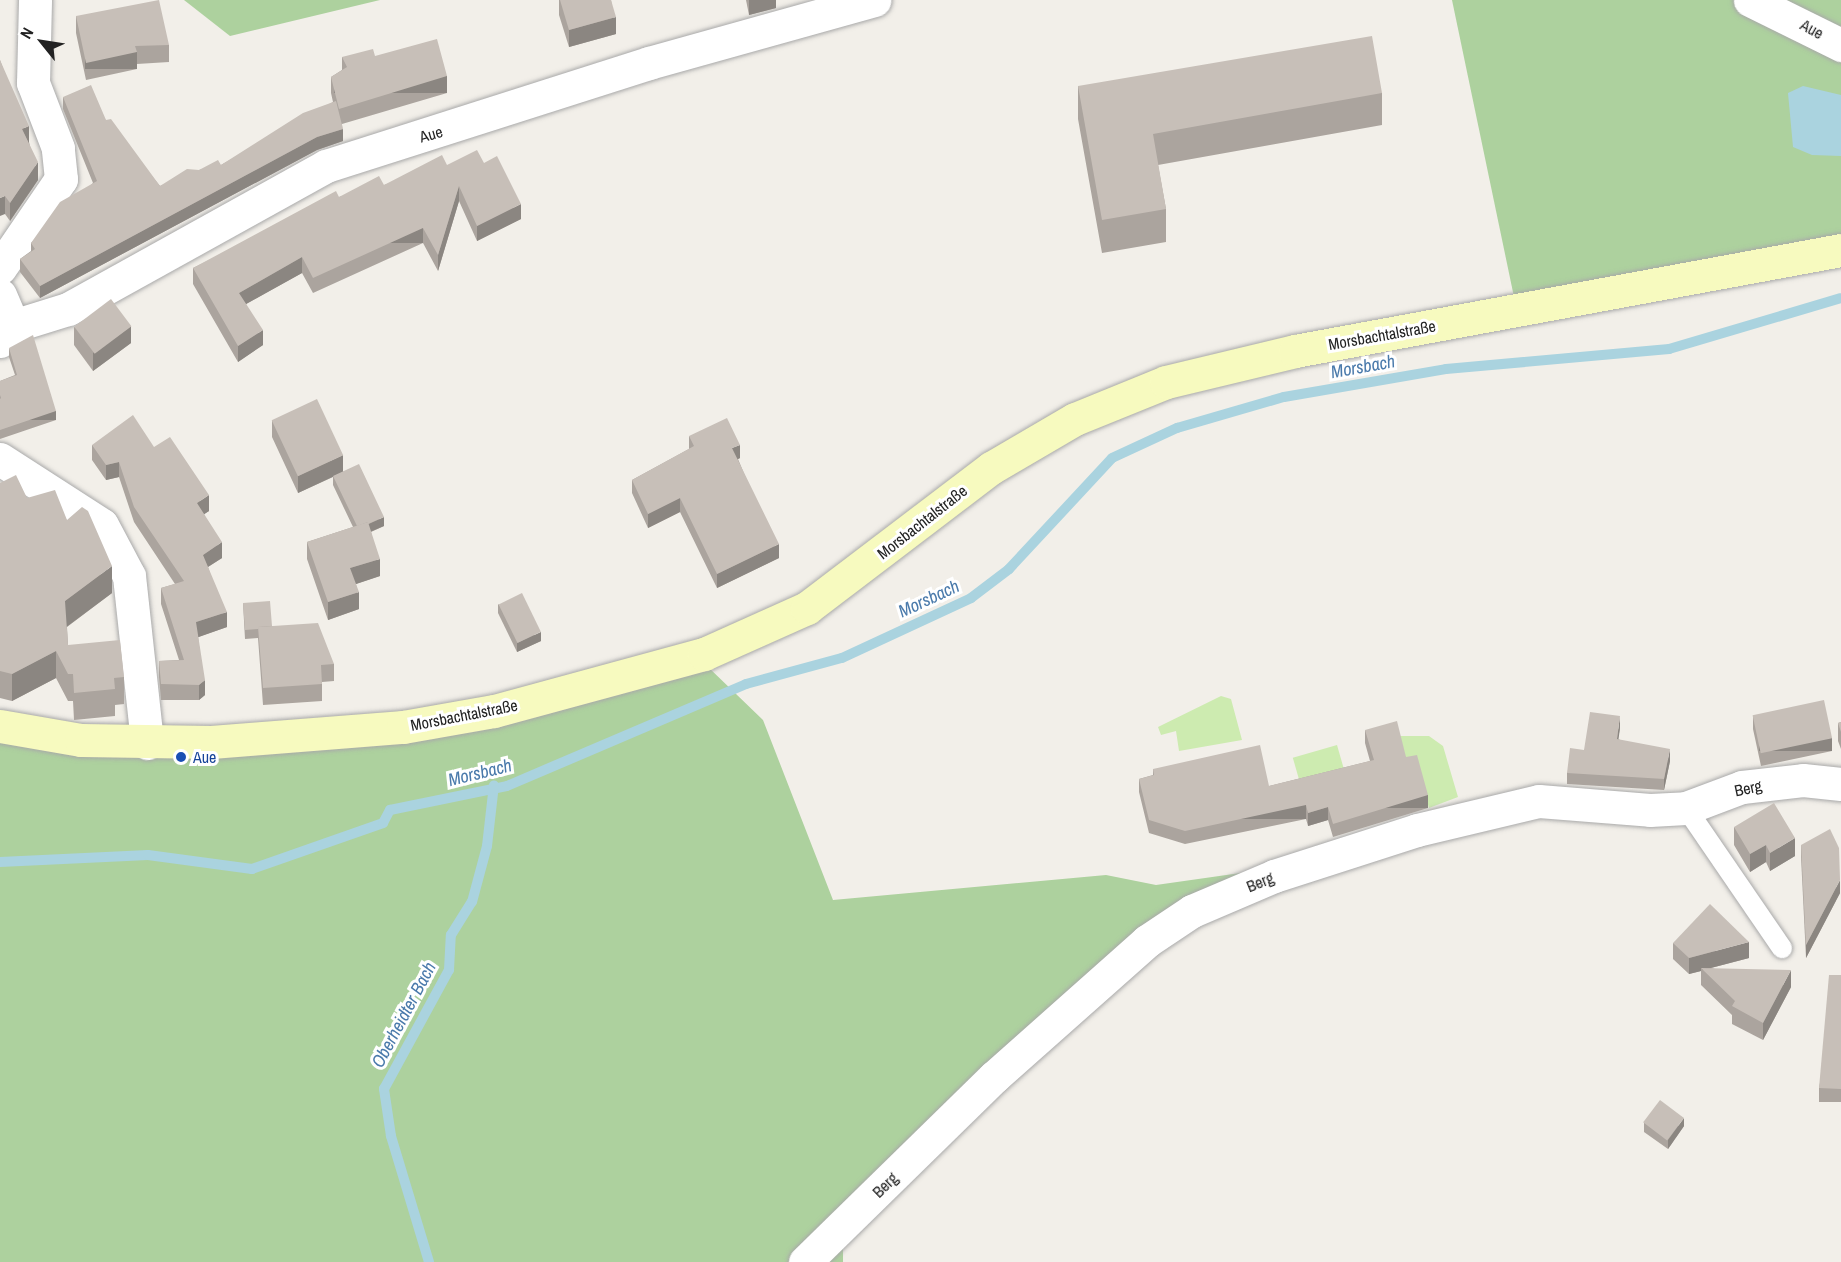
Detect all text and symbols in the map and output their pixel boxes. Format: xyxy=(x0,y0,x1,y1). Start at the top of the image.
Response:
north arrow xyxy=(12,12,72,72)
street label: Aue xyxy=(1797,15,1827,43)
text: N xyxy=(15,23,38,43)
street label: Aue xyxy=(417,122,445,146)
street label: Morsbachtalstraße xyxy=(1327,316,1437,354)
water label: Morsbach xyxy=(1329,351,1397,383)
street label: Morsbachtalstraße xyxy=(873,481,971,563)
water label: Morsbach xyxy=(895,576,963,622)
street label: Morsbachtalstraße xyxy=(409,695,519,735)
place label: Aue xyxy=(193,747,216,767)
marker: Aue xyxy=(174,750,188,764)
water label: Morsbach xyxy=(446,755,514,791)
street label: Berg xyxy=(1732,776,1764,800)
street label: Berg xyxy=(1244,868,1276,896)
water label: Oberheidter Bach xyxy=(367,958,441,1072)
street label: Berg xyxy=(868,1168,902,1202)

